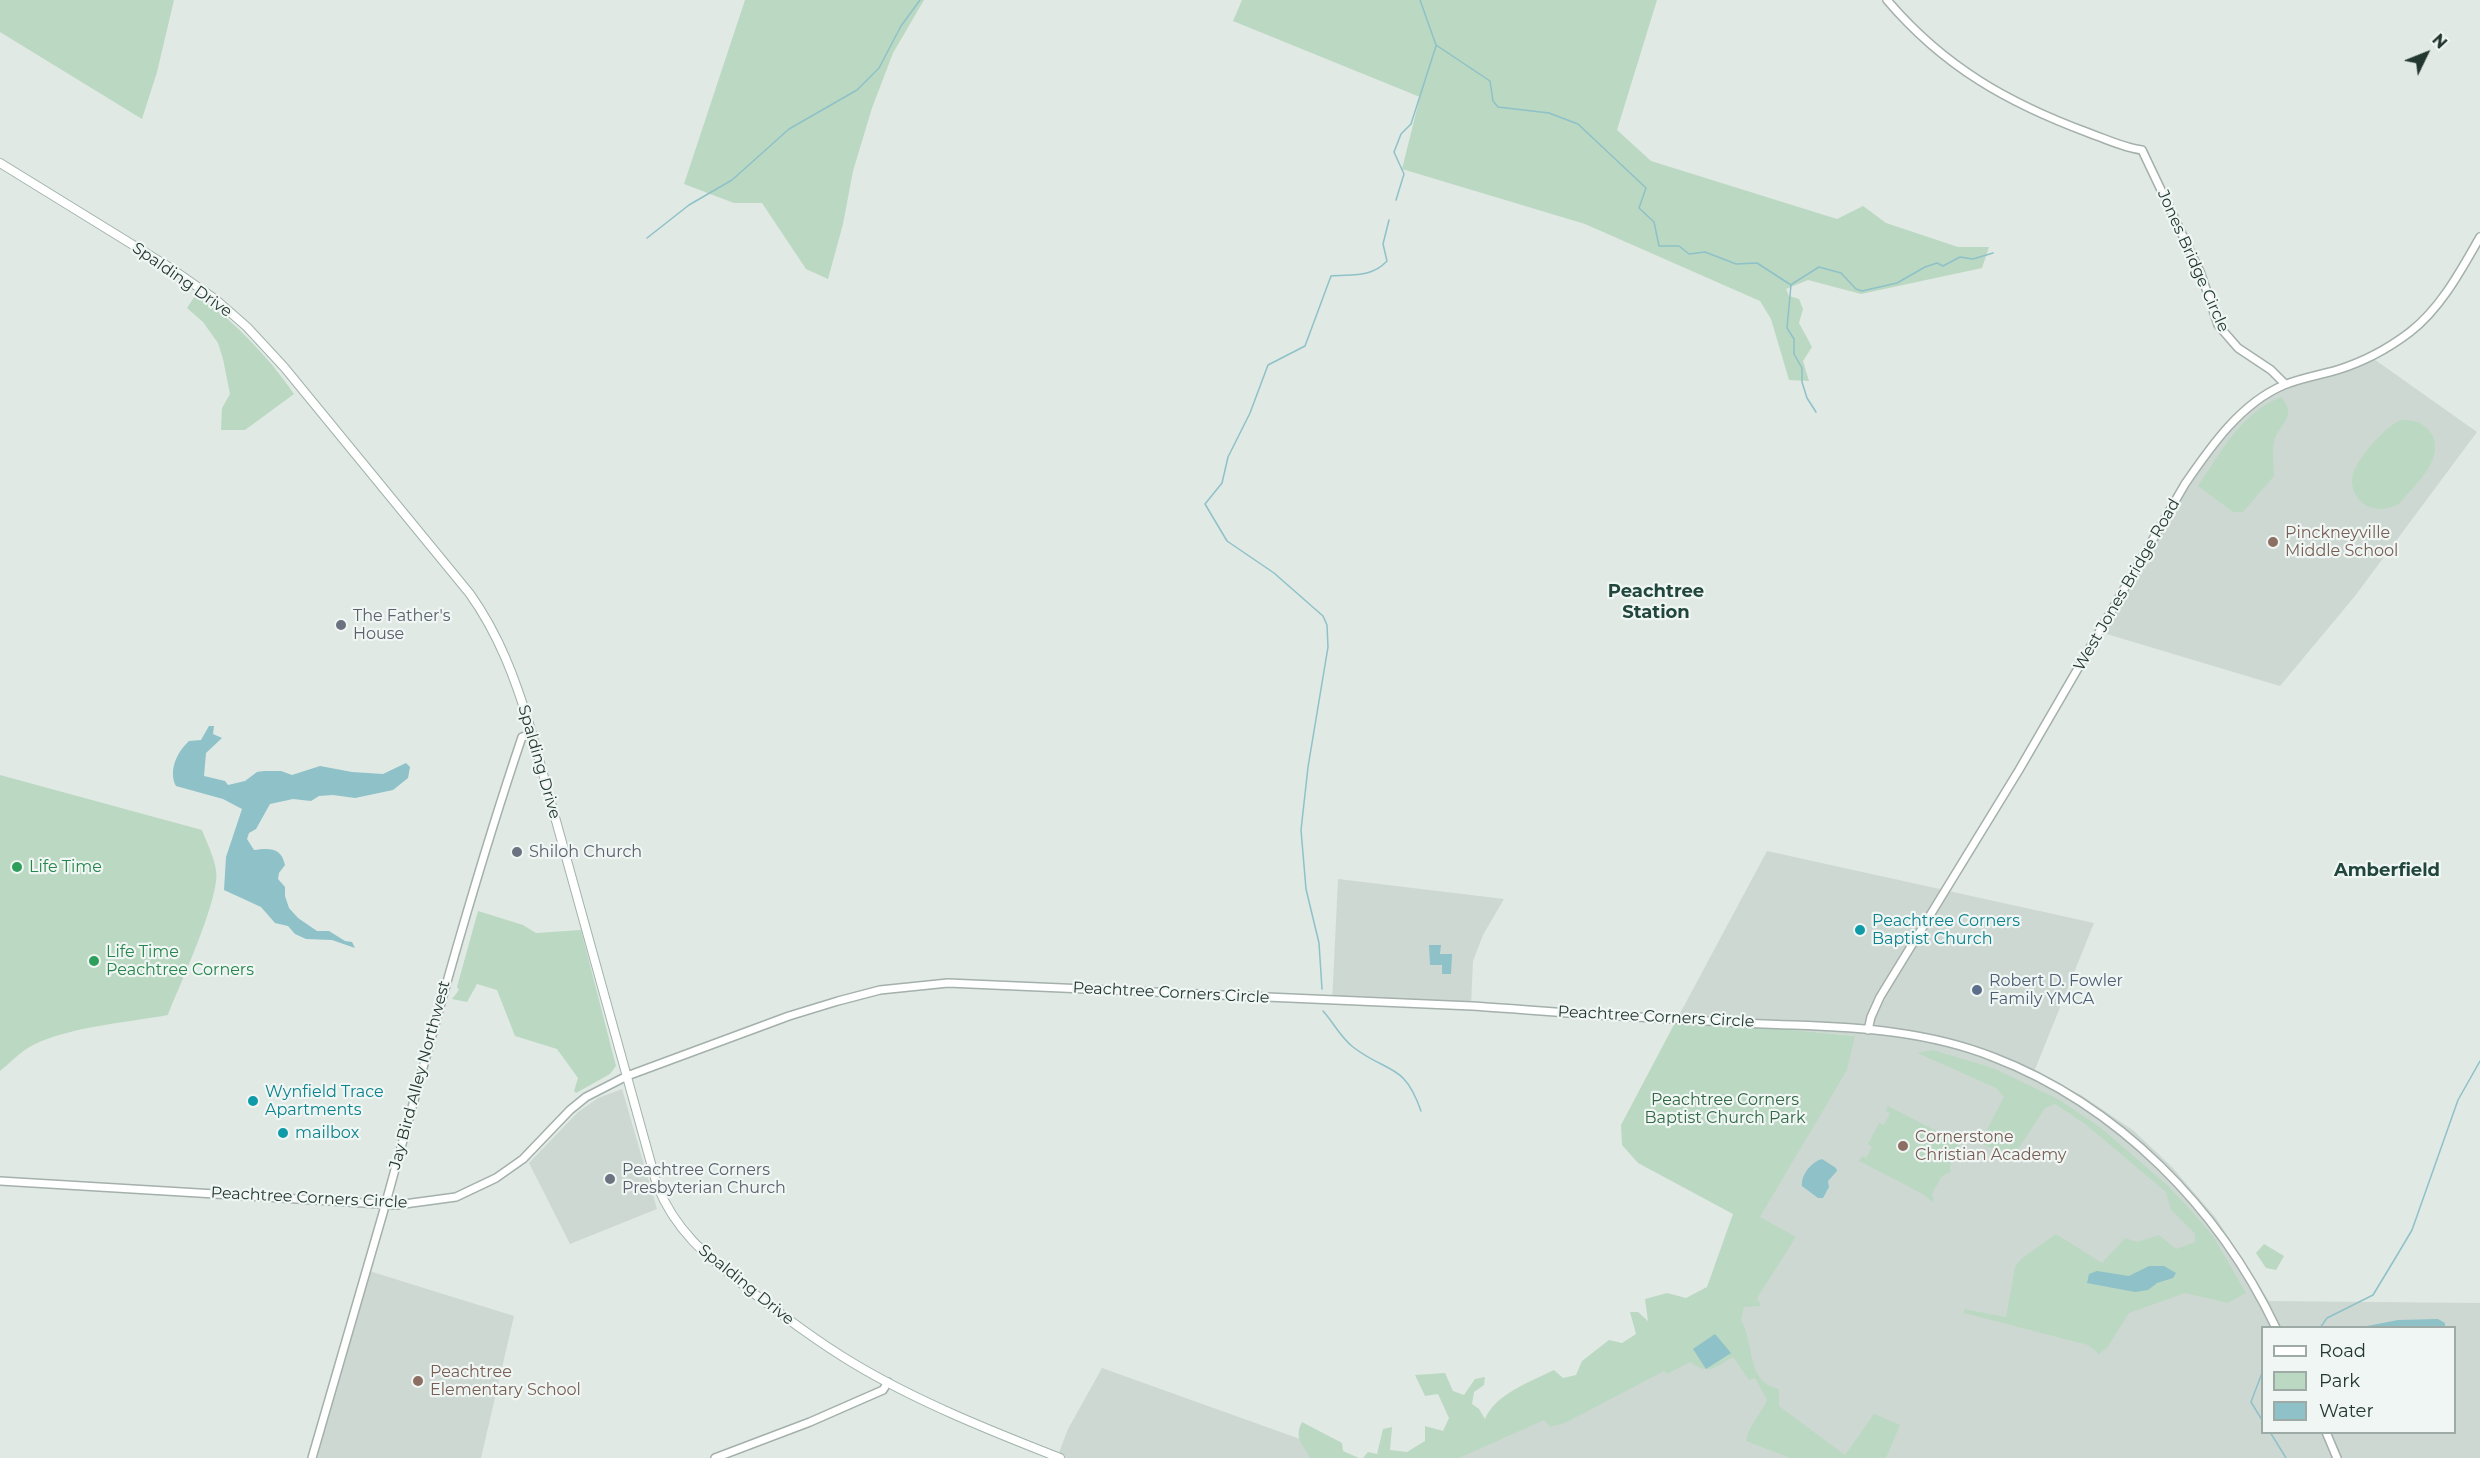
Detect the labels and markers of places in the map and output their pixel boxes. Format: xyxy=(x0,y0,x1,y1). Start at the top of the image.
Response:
place label: Pinckneyville Middle School xyxy=(2285,523,2398,561)
marker: Pinckneyville Middle School xyxy=(2266,535,2280,549)
place label: The Father's House xyxy=(353,606,451,644)
marker: The Father's House xyxy=(334,618,348,632)
place label: Shiloh Church xyxy=(529,842,642,862)
marker: Shiloh Church xyxy=(510,845,524,859)
place label: Life Time xyxy=(29,857,102,877)
marker: Life Time xyxy=(10,860,24,874)
place label: Peachtree Corners Baptist Church xyxy=(1872,911,2020,949)
marker: Peachtree Corners Baptist Church xyxy=(1853,923,1867,937)
place label: Life Time Peachtree Corners xyxy=(106,942,254,980)
marker: Life Time Peachtree Corners xyxy=(87,954,101,968)
place label: Robert D. Fowler Family YMCA xyxy=(1989,971,2123,1009)
marker: Robert D. Fowler Family YMCA xyxy=(1970,983,1984,997)
place label: Wynfield Trace Apartments xyxy=(265,1082,384,1120)
marker: Wynfield Trace Apartments xyxy=(246,1094,260,1108)
place label: mailbox xyxy=(295,1123,359,1143)
marker: mailbox xyxy=(276,1126,290,1140)
place label: Cornerstone Christian Academy xyxy=(1915,1127,2067,1165)
marker: Cornerstone Christian Academy xyxy=(1896,1139,1910,1153)
place label: Peachtree Corners Presbyterian Church xyxy=(622,1160,786,1198)
marker: Peachtree Corners Presbyterian Church xyxy=(603,1172,617,1186)
place label: Peachtree Elementary School xyxy=(430,1362,581,1400)
marker: Peachtree Elementary School xyxy=(411,1374,425,1388)

